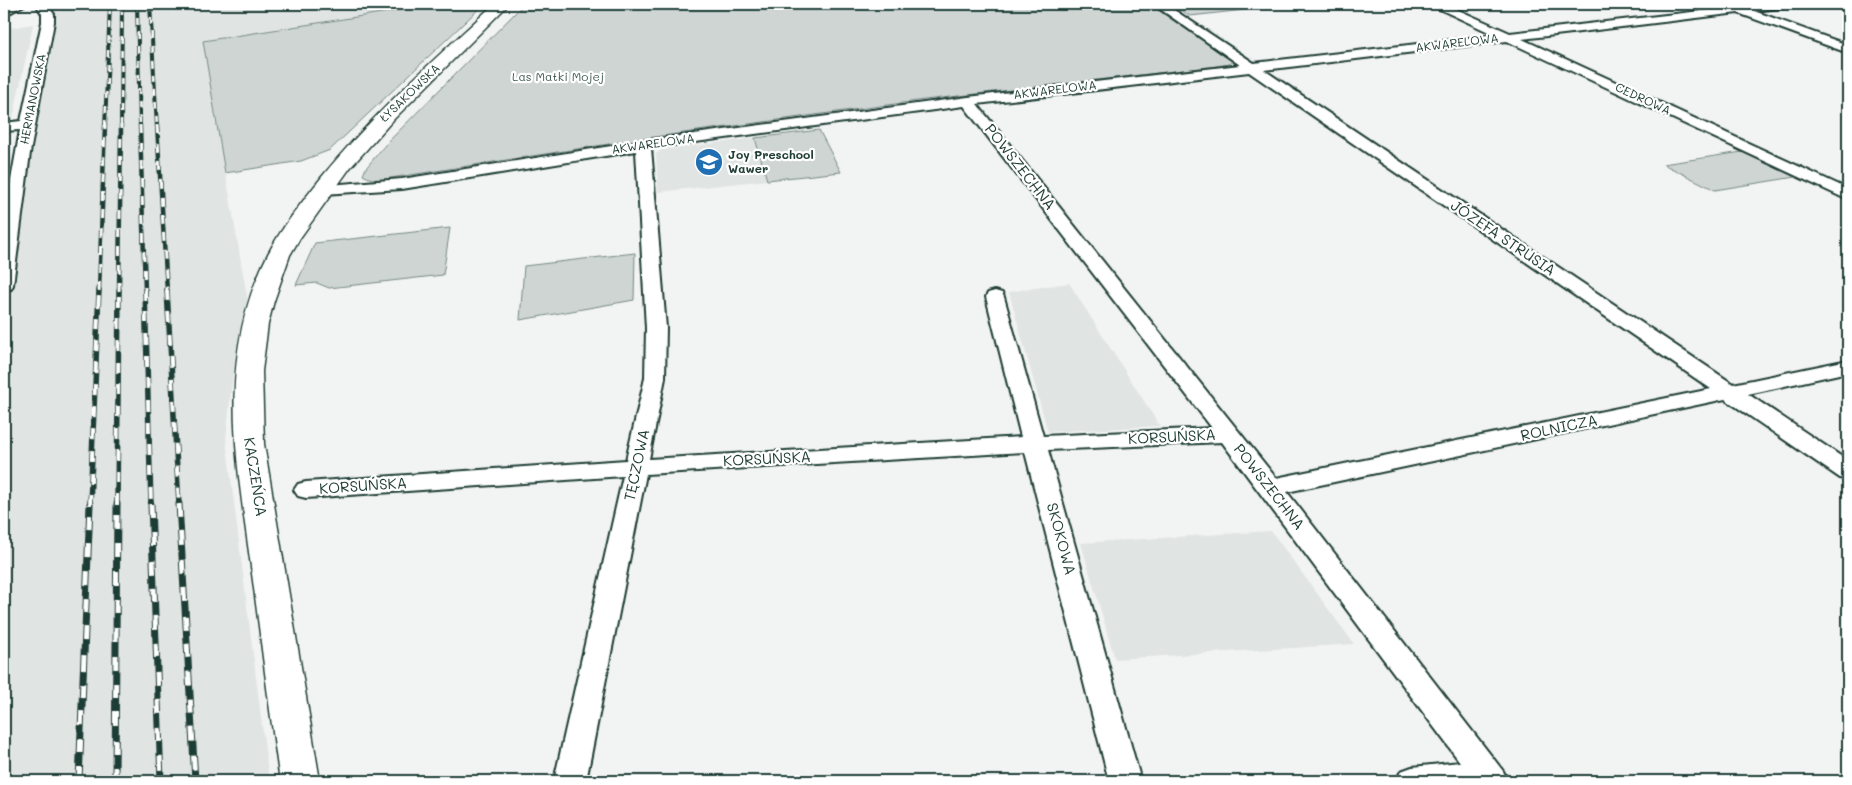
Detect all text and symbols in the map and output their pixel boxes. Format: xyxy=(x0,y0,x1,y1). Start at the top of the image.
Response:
street label: AKWARELOWA xyxy=(1414,29,1499,55)
street label: HERMANOWSKA xyxy=(15,52,49,146)
street label: ŁYSAKOWSKA xyxy=(376,60,443,125)
park label: Las Matki Mojej xyxy=(512,68,604,84)
street label: AKWARELOWA xyxy=(1012,76,1097,102)
street label: CEDROWA xyxy=(1613,78,1674,118)
street label: POWSZECHNA xyxy=(981,119,1061,214)
street label: AKWARELOWA xyxy=(610,129,695,157)
place label: Joy Preschool Wawer xyxy=(728,146,814,176)
school or university icon: Joy Preschool Wawer xyxy=(694,147,724,177)
street label: JÓZEFA STRUSIA xyxy=(1447,195,1560,280)
street label: ROLNICZA xyxy=(1518,409,1599,445)
street label: KORSUŃSKA xyxy=(1127,424,1216,448)
street label: TĘCZOWA xyxy=(619,427,653,503)
street label: KACZEŃCA xyxy=(240,436,272,518)
street label: POWSZECHNA xyxy=(1230,439,1310,534)
street label: KORSUŃSKA xyxy=(722,446,811,470)
street label: KORSUŃSKA xyxy=(318,472,408,498)
street label: SKOKOWA xyxy=(1043,500,1081,577)

